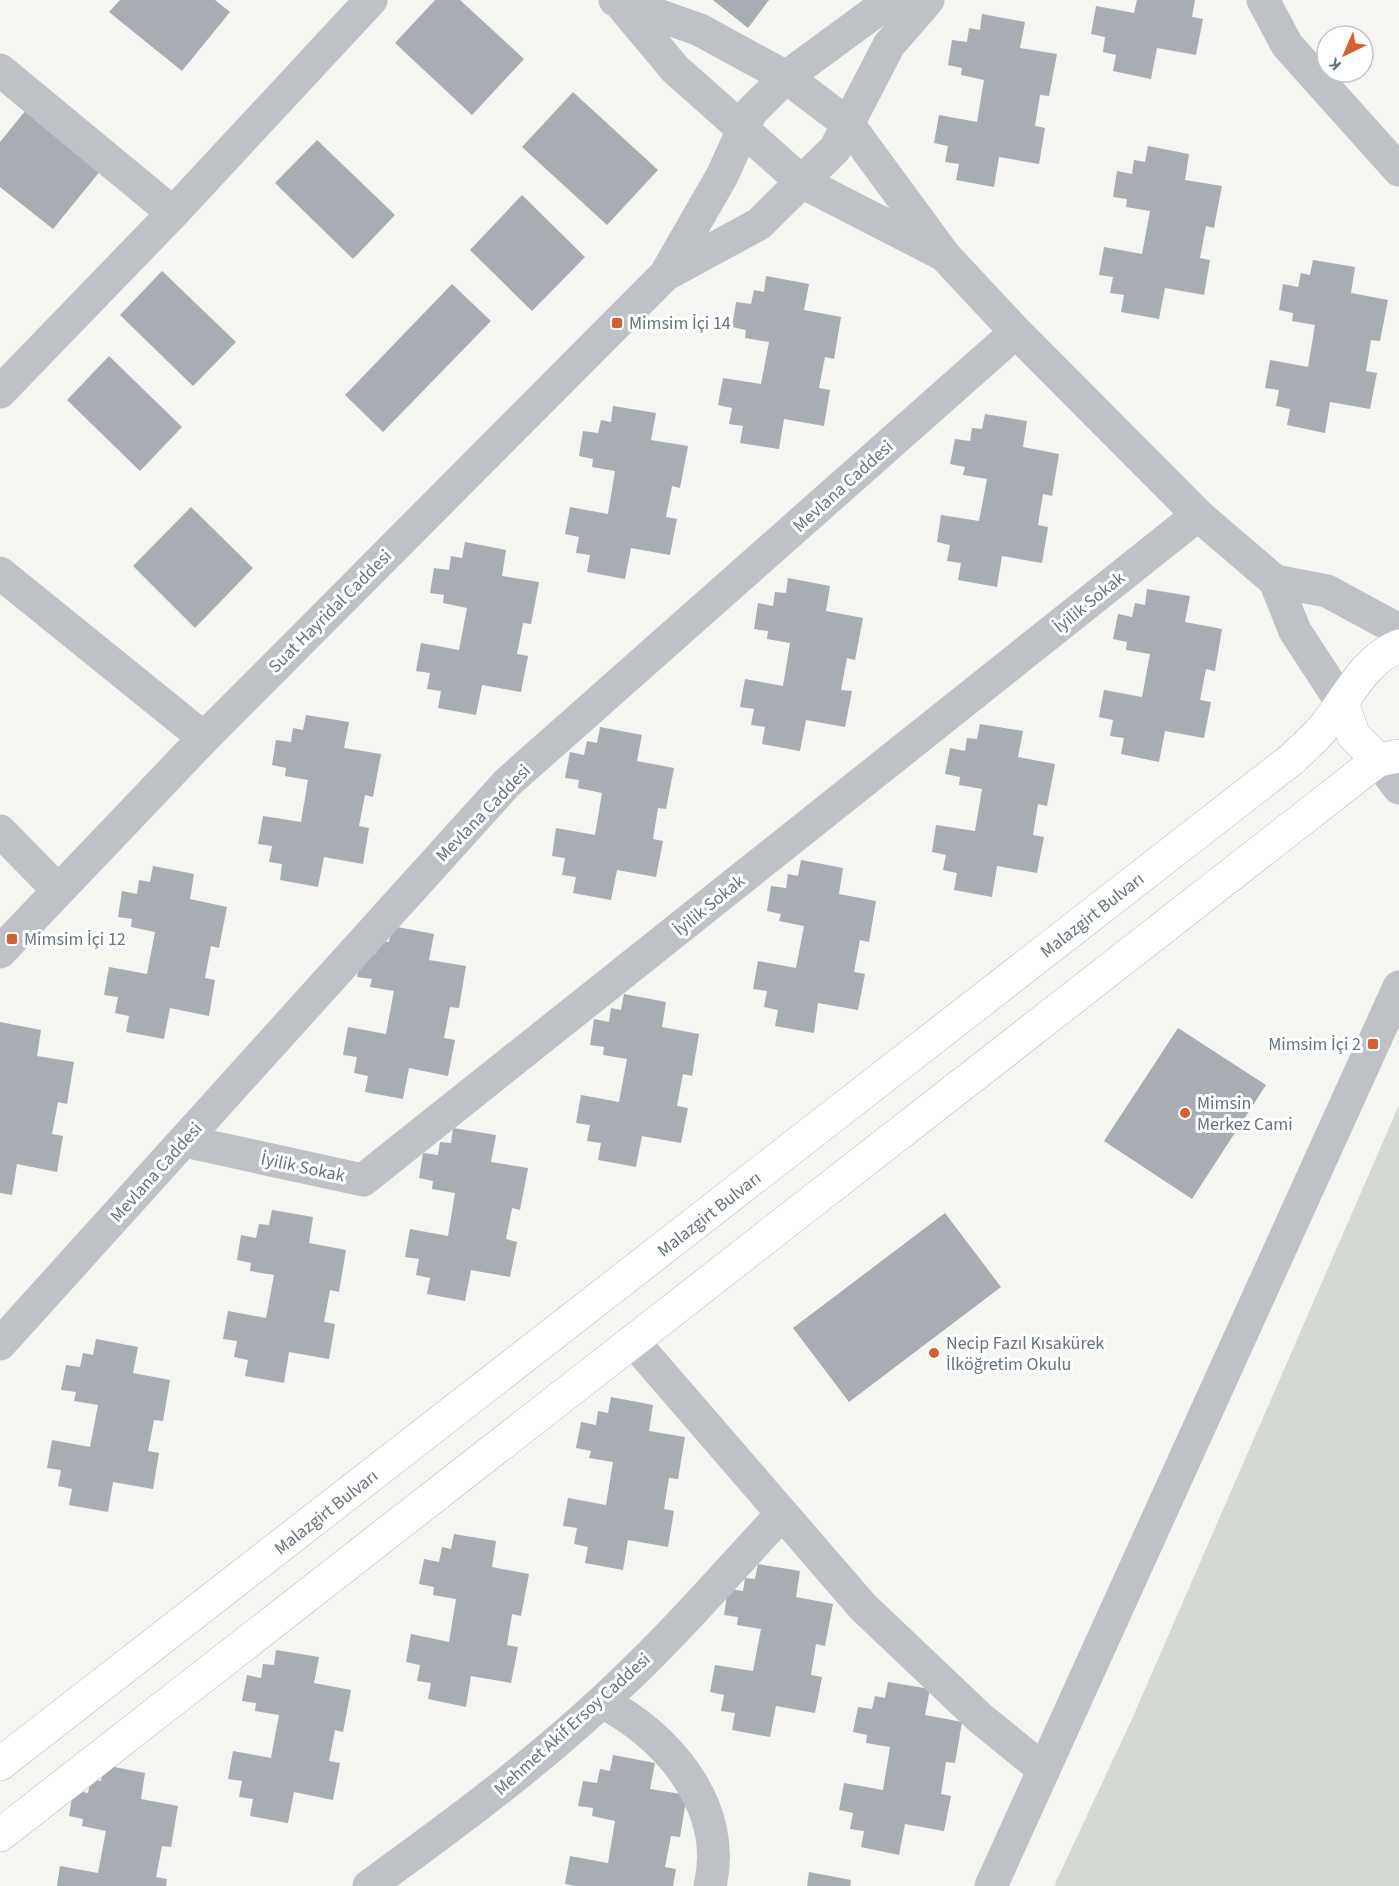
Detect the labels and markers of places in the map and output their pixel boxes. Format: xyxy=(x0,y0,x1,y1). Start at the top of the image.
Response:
place label: Mimsim İçi 14 xyxy=(629,311,731,336)
marker: Mimsim İçi 14 xyxy=(610,316,624,330)
place label: Mimsim İçi 12 xyxy=(24,927,126,952)
marker: Mimsim İçi 12 xyxy=(5,932,19,946)
place label: Mimsim İçi 2 xyxy=(1268,1032,1361,1057)
marker: Mimsim İçi 2 xyxy=(1366,1037,1380,1051)
place label: Mimsin Merkez Cami xyxy=(1197,1091,1293,1137)
marker: Mimsin Merkez Cami xyxy=(1178,1106,1192,1120)
place label: Necip Fazıl Kısakürek İlköğretim Okulu xyxy=(946,1331,1104,1377)
marker: Necip Fazıl Kısakürek İlköğretim Okulu xyxy=(927,1346,941,1360)

